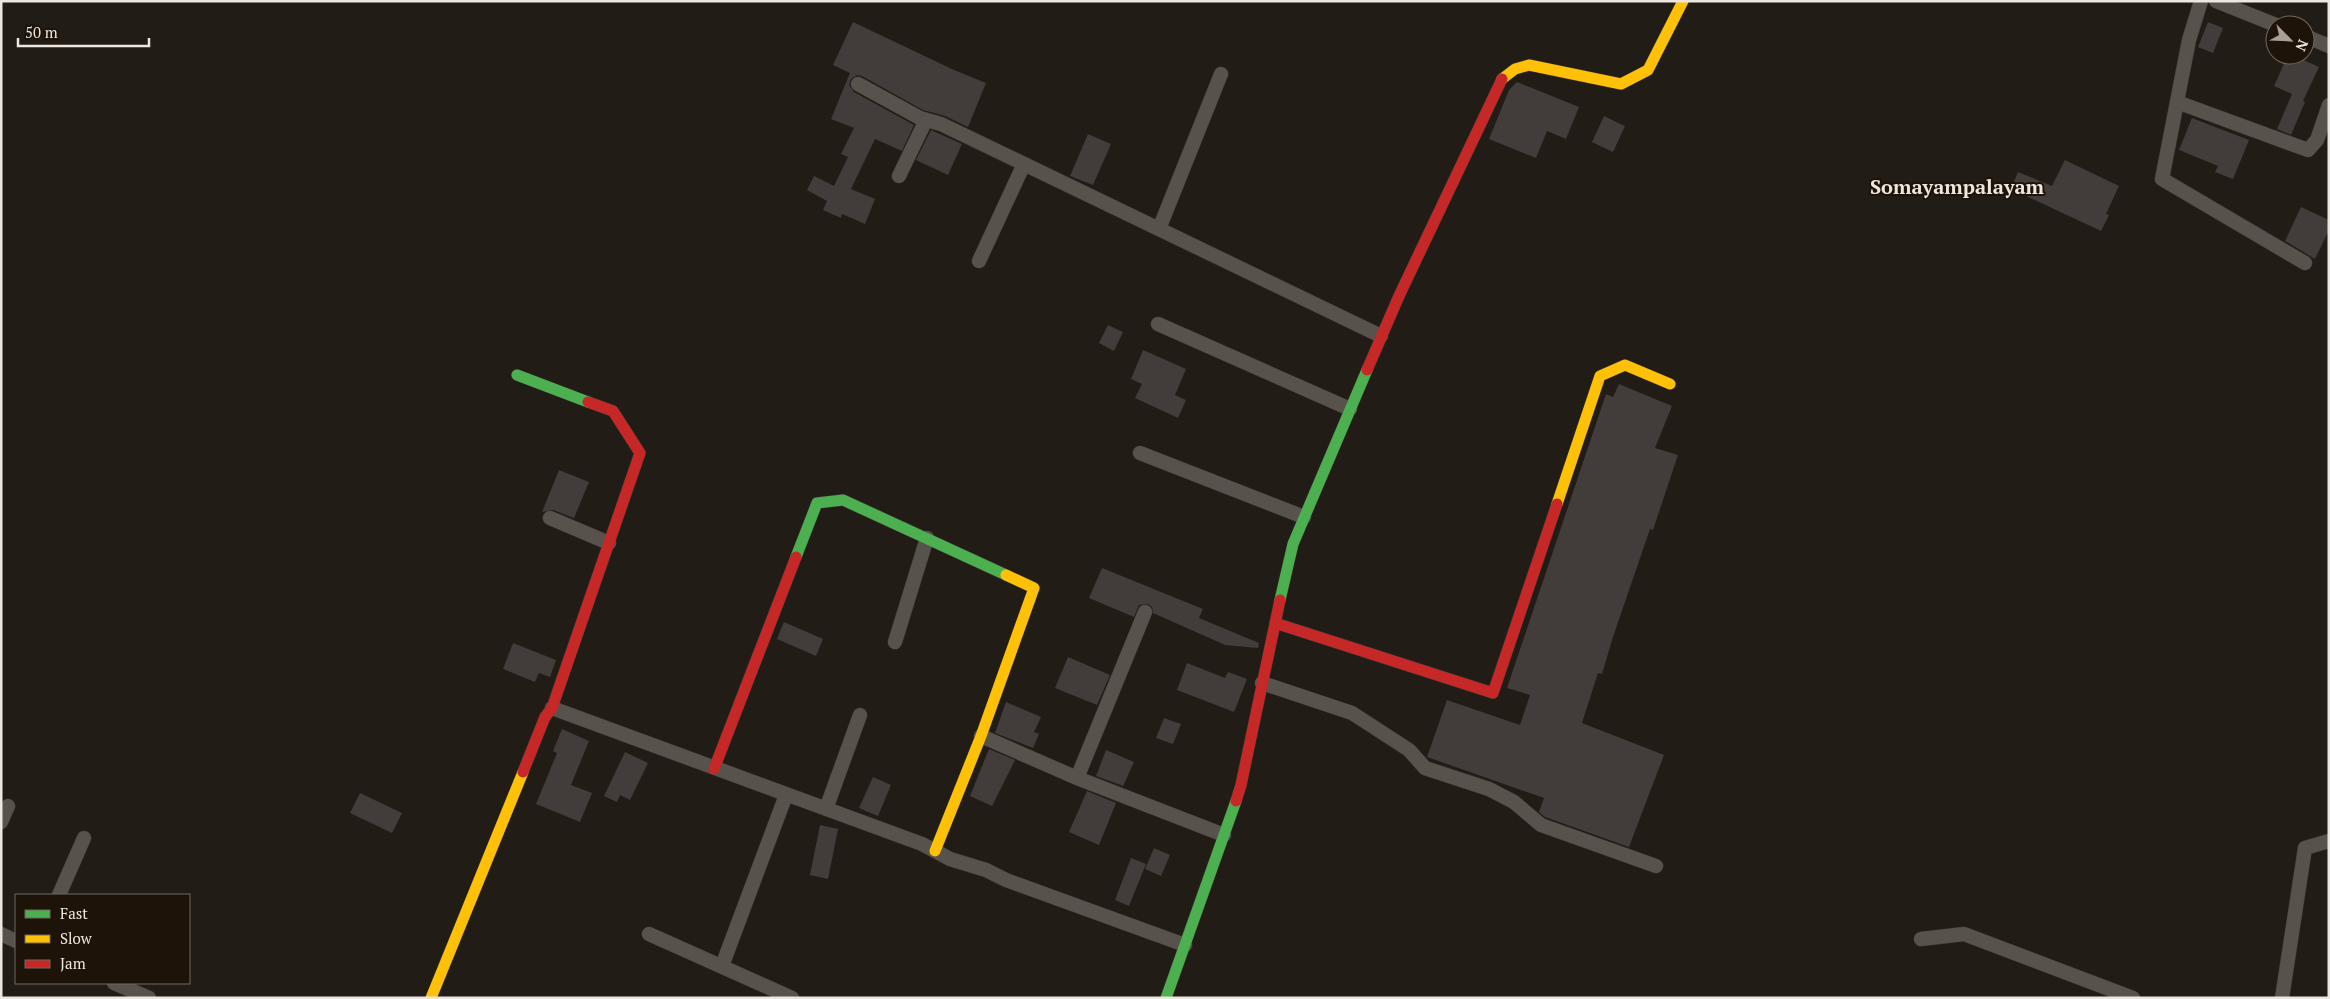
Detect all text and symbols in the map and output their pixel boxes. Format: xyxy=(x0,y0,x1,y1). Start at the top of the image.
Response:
scale bar xyxy=(18,15,149,47)
north arrow xyxy=(2265,15,2315,65)
text: 50 m xyxy=(25,22,58,42)
text: N xyxy=(2291,37,2313,55)
district label: Somayampalayam xyxy=(1870,173,2045,200)
legend xyxy=(15,894,190,984)
text: Fast xyxy=(60,903,88,923)
text: Slow xyxy=(60,928,93,948)
text: Jam xyxy=(60,953,86,973)

